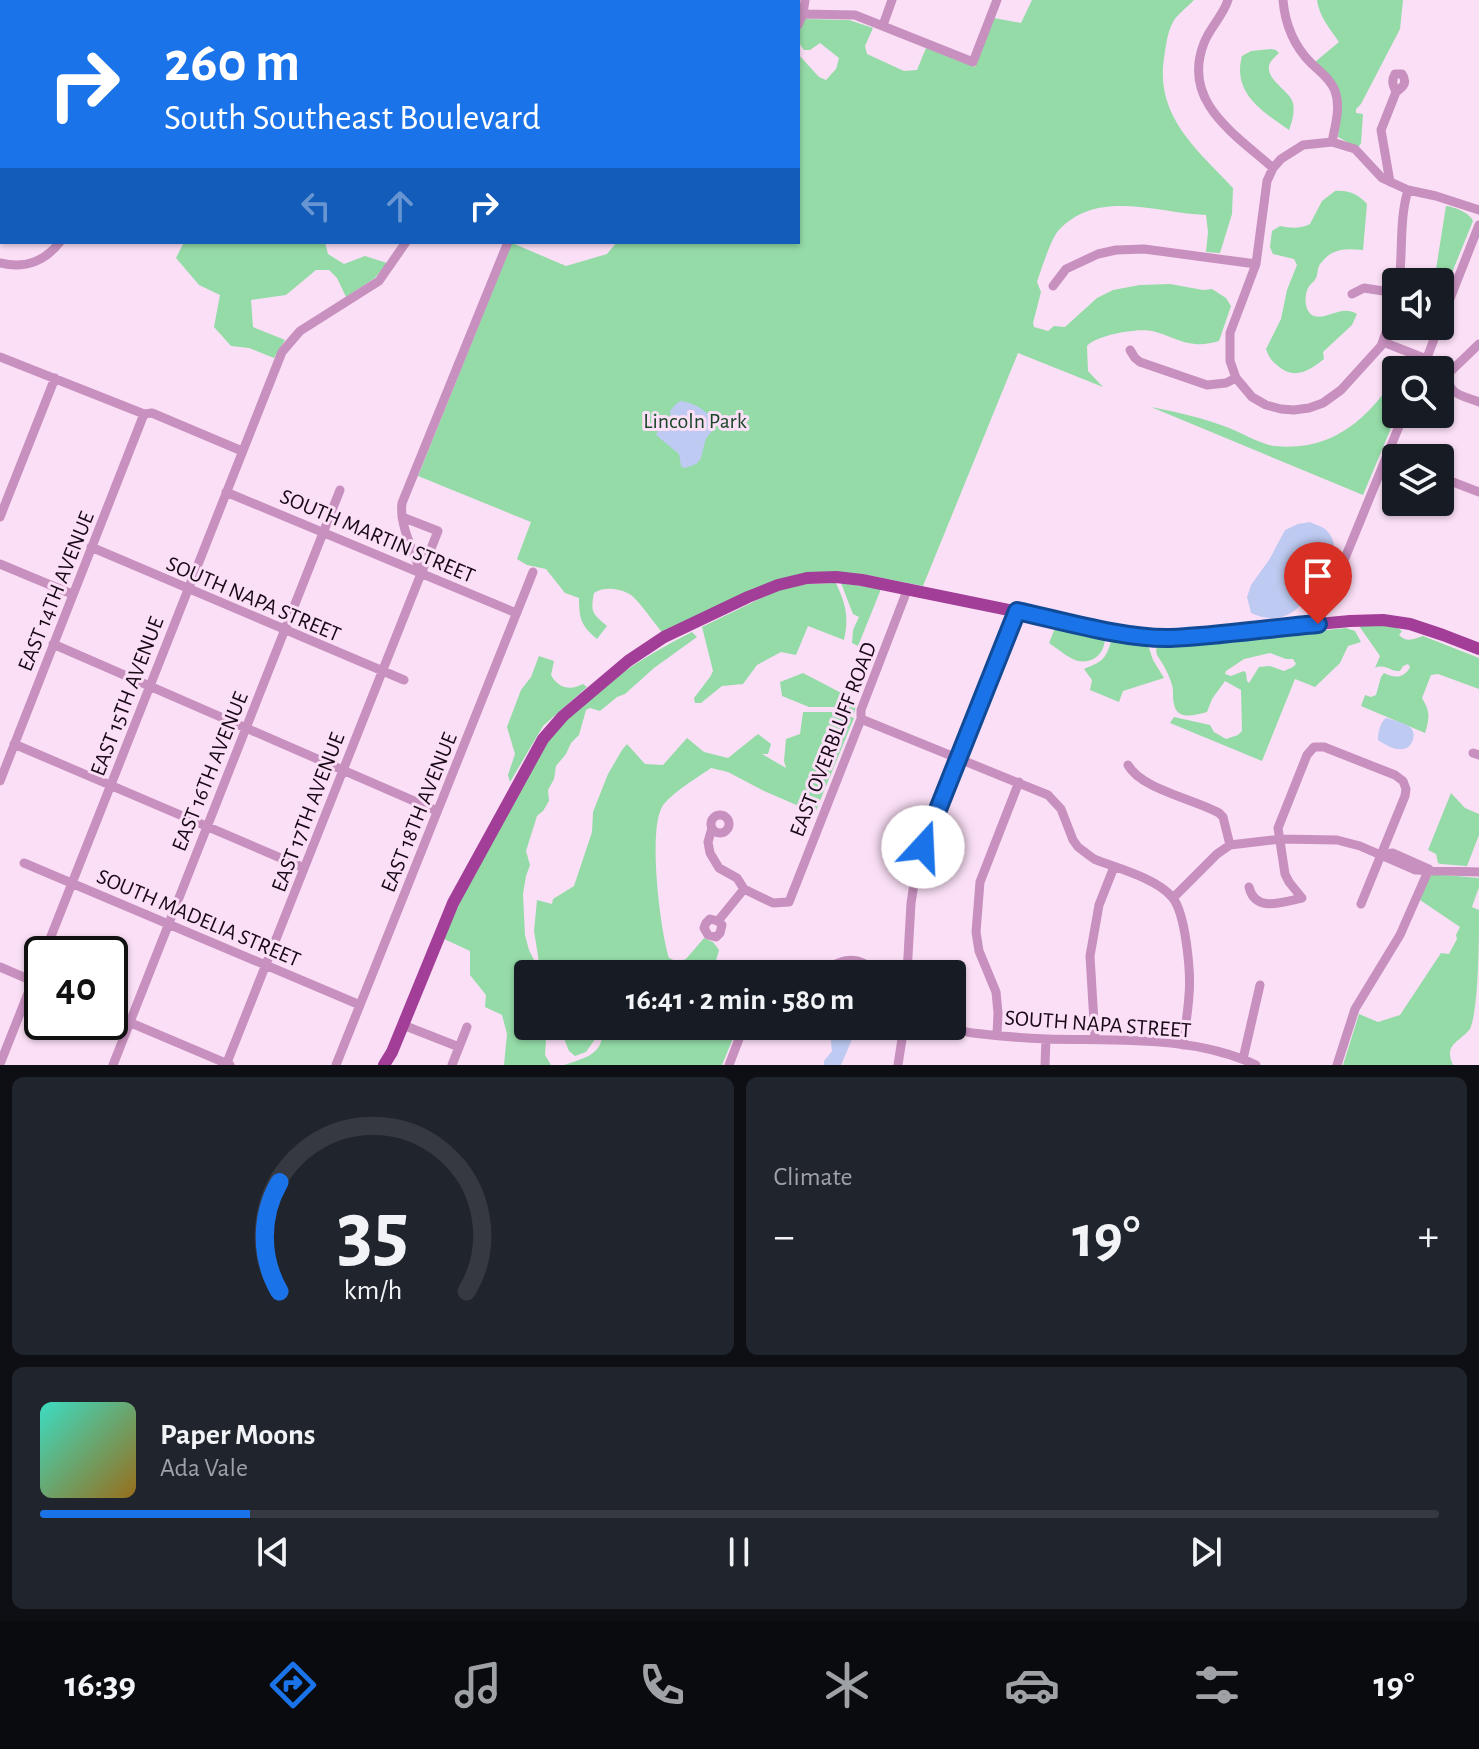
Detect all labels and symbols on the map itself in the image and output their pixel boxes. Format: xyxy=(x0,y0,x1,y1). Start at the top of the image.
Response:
park label: Lincoln Park xyxy=(643,410,747,432)
street label: SOUTH MARTIN STREET xyxy=(277,485,478,587)
street label: EAST 14TH AVENUE xyxy=(14,508,98,674)
pin xyxy=(1284,542,1352,624)
street label: SOUTH NAPA STREET xyxy=(163,552,344,646)
street label: EAST 15TH AVENUE xyxy=(86,613,168,779)
street label: EAST OVERBLUFF ROAD xyxy=(786,639,880,840)
street label: EAST 16TH AVENUE xyxy=(168,688,252,854)
street label: EAST 17TH AVENUE xyxy=(267,729,349,895)
street label: EAST 18TH AVENUE xyxy=(377,729,461,895)
position arrow xyxy=(881,805,965,889)
street label: SOUTH MADELIA STREET xyxy=(94,865,304,971)
speed limit sign: 40 xyxy=(24,936,128,1040)
street label: SOUTH NAPA STREET xyxy=(1004,1007,1192,1042)

